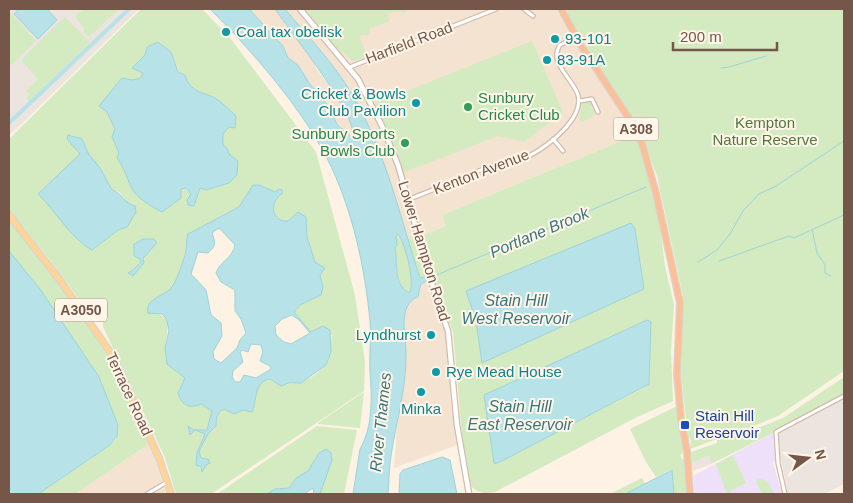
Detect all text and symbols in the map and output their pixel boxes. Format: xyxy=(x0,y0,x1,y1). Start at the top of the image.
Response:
street label: Harfield Road xyxy=(363,18,455,67)
scale bar xyxy=(673,20,777,52)
place label: Coal tax obelisk xyxy=(236,23,342,40)
marker: Coal tax obelisk xyxy=(220,26,232,38)
text: 200 m xyxy=(680,28,722,45)
place label: 93-101 xyxy=(565,30,612,47)
marker: 93-101 xyxy=(549,33,561,45)
place label: 83-91A xyxy=(557,51,605,68)
marker: 83-91A xyxy=(541,54,553,66)
place label: Cricket & Bowls Club Pavilion xyxy=(301,85,406,119)
place label: Sunbury Cricket Club xyxy=(478,89,560,123)
marker: Cricket & Bowls Club Pavilion xyxy=(410,97,422,109)
marker: Sunbury Cricket Club xyxy=(462,101,474,113)
park label: Kempton Nature Reserve xyxy=(712,114,818,148)
road number: A308 xyxy=(614,118,658,140)
place label: Sunbury Sports Bowls Club xyxy=(292,125,395,159)
marker: Sunbury Sports Bowls Club xyxy=(399,137,411,149)
street label: Kenton Avenue xyxy=(430,145,531,198)
street label: Lower Hampton Road xyxy=(395,179,454,323)
water label: Portlane Brook xyxy=(487,204,592,261)
water label: Stain Hill West Reservoir xyxy=(461,292,571,327)
road number: A3050 xyxy=(55,298,107,322)
place label: Lyndhurst xyxy=(356,326,422,343)
marker: Lyndhurst xyxy=(425,329,437,341)
street label: Terrace Road xyxy=(103,349,156,438)
place label: Rye Mead House xyxy=(446,363,562,380)
marker: Rye Mead House xyxy=(430,366,442,378)
water label: River Thames xyxy=(367,372,394,472)
marker: Minka xyxy=(415,386,427,398)
water label: Stain Hill East Reservoir xyxy=(468,398,573,433)
place label: Minka xyxy=(401,400,442,417)
place label: Stain Hill Reservoir xyxy=(695,407,759,441)
marker: Stain Hill Reservoir xyxy=(679,419,691,431)
north arrow xyxy=(783,433,833,483)
text: N xyxy=(812,448,830,462)

